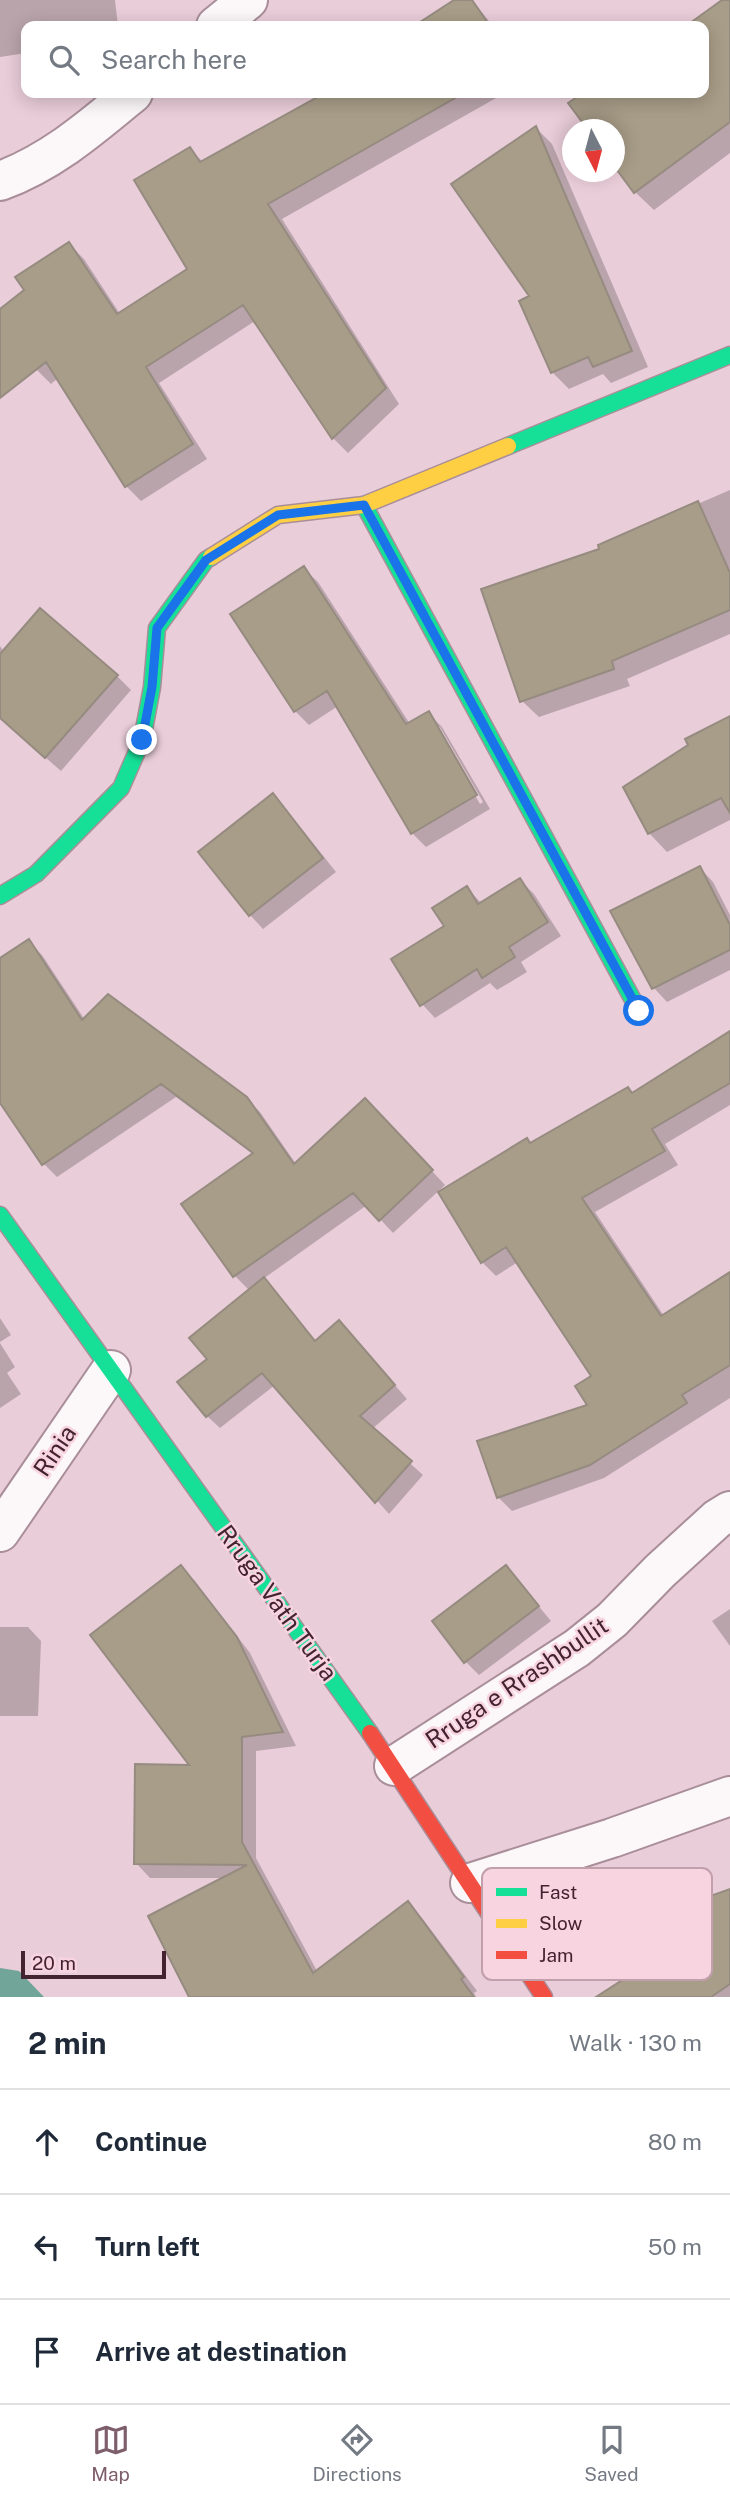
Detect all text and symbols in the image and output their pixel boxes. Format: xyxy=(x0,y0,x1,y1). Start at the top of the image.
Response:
search box xyxy=(21,21,709,98)
icon: search xyxy=(45,41,83,79)
text: Search here xyxy=(101,44,247,75)
north arrow xyxy=(562,119,625,182)
route end xyxy=(126,724,157,755)
route start xyxy=(623,995,654,1026)
street label: Rinia xyxy=(27,1420,81,1481)
street label: Rruga Vath Turja xyxy=(212,1519,344,1686)
street label: Rruga e Rrashbullit xyxy=(420,1611,613,1754)
legend xyxy=(482,1868,712,1980)
text: Fast xyxy=(539,1881,577,1903)
text: Slow xyxy=(539,1912,583,1934)
text: Jam xyxy=(539,1944,573,1966)
scale bar xyxy=(21,1948,166,1980)
text: 20 m xyxy=(32,1952,76,1974)
text: 2 min xyxy=(28,2025,107,2061)
text: Walk · 130 m xyxy=(569,2029,702,2056)
icon: ahead xyxy=(28,2123,66,2161)
text: Continue xyxy=(95,2126,207,2157)
text: 80 m xyxy=(648,2128,702,2155)
icon: left xyxy=(28,2228,66,2266)
text: Turn left xyxy=(95,2231,200,2262)
text: 50 m xyxy=(648,2233,702,2260)
icon: arrive xyxy=(28,2333,66,2371)
text: Arrive at destination xyxy=(95,2336,347,2367)
tab: Map xyxy=(91,2421,130,2485)
tab: Directions xyxy=(312,2421,402,2485)
tab: Saved xyxy=(584,2421,639,2485)

